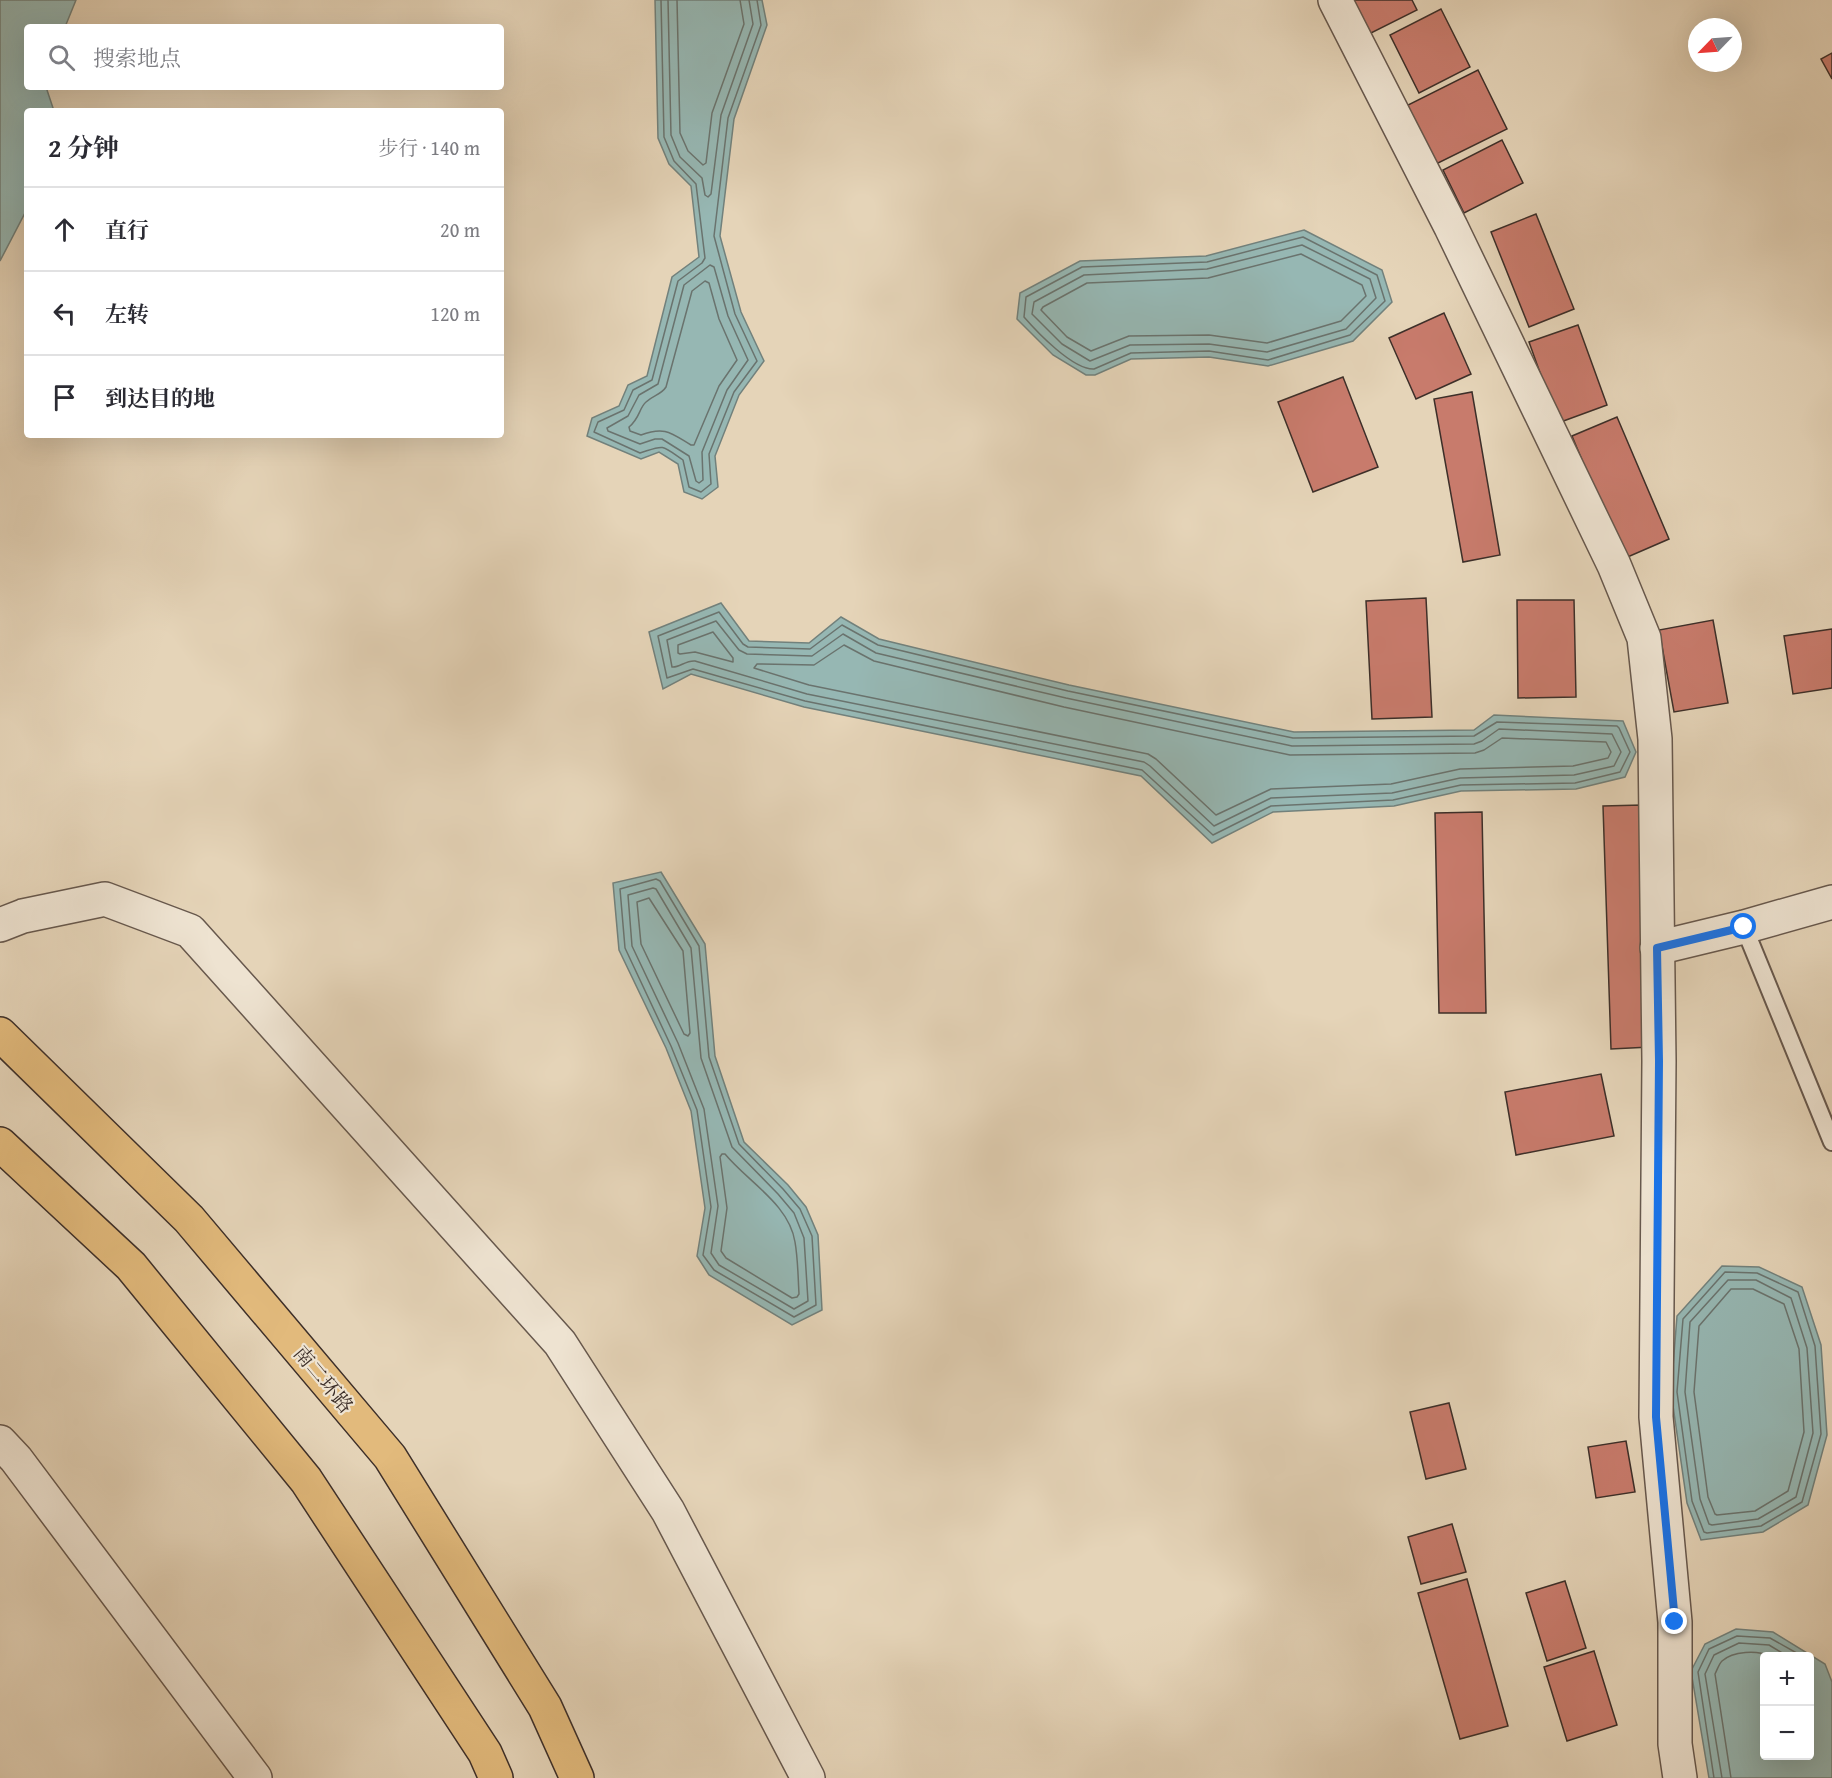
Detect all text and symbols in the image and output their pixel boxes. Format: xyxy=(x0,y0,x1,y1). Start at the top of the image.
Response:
north arrow xyxy=(1688,18,1742,72)
search box xyxy=(24,24,504,90)
icon: search xyxy=(45,41,78,74)
text: 搜索地点 xyxy=(93,42,181,74)
text: 2 分钟 xyxy=(48,128,119,167)
text: 步行 · 140 m xyxy=(378,133,480,162)
icon: ahead xyxy=(48,213,81,246)
text: 直行 xyxy=(105,214,149,246)
text: 20 m xyxy=(440,215,480,244)
icon: left xyxy=(48,297,81,330)
text: 左转 xyxy=(105,298,149,330)
text: 120 m xyxy=(430,299,480,328)
icon: arrive xyxy=(48,381,81,414)
text: 到达目的地 xyxy=(105,382,215,414)
route start xyxy=(1730,913,1756,939)
street label: 南二环路 xyxy=(287,1339,361,1419)
route end xyxy=(1661,1608,1687,1634)
map controls xyxy=(1760,1652,1814,1760)
button: + xyxy=(1760,1652,1814,1706)
button: − xyxy=(1760,1706,1814,1760)

